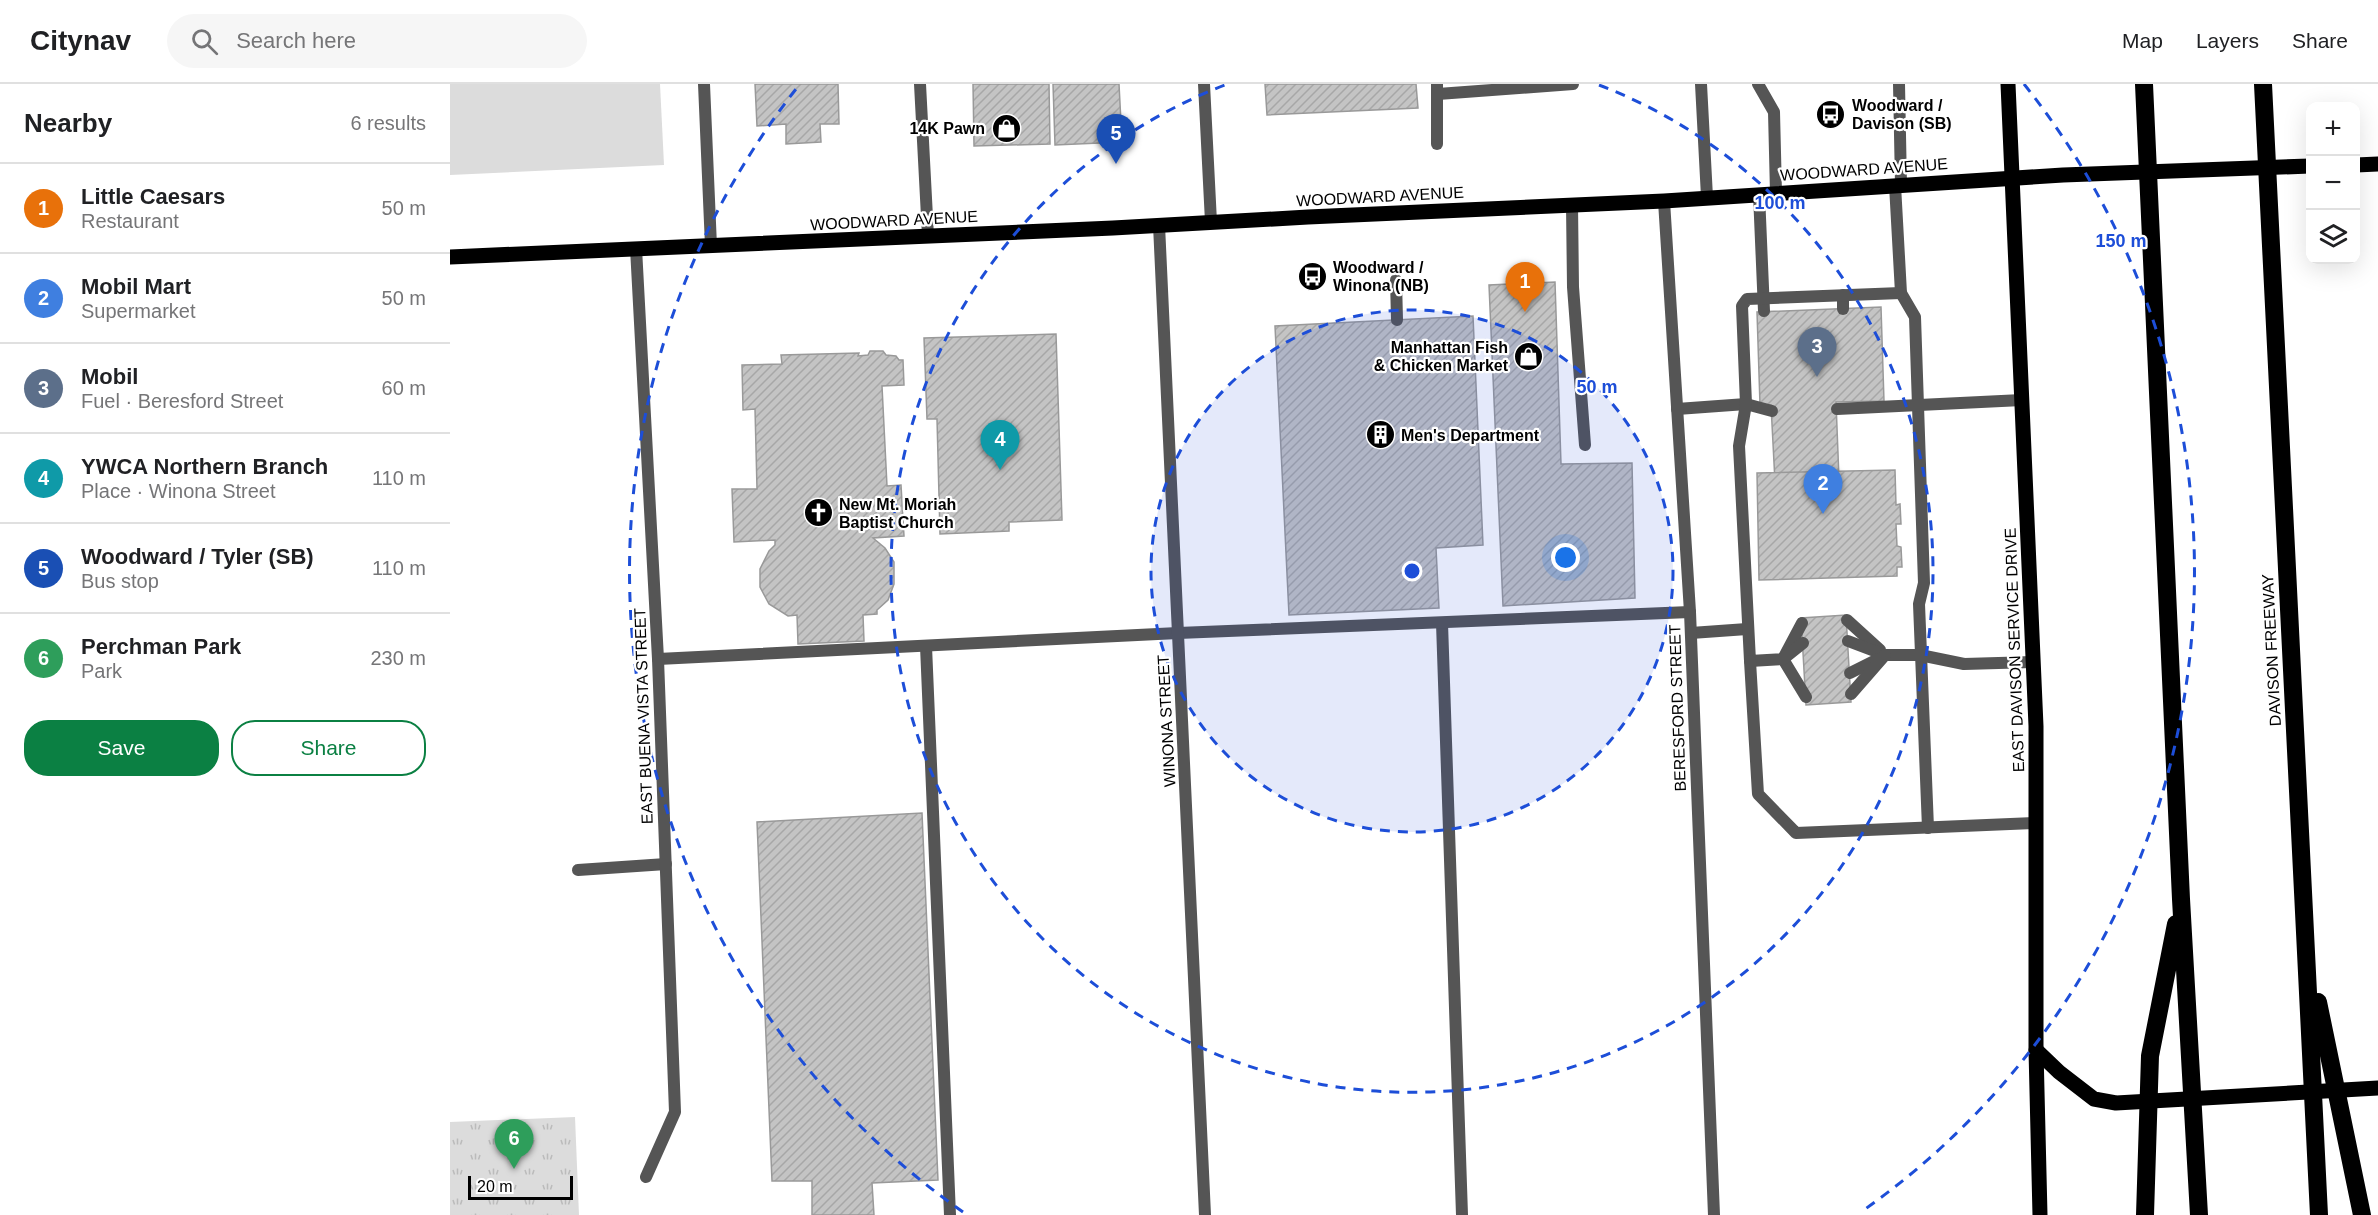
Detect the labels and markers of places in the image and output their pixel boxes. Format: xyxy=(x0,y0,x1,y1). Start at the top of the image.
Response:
place label: Woodward / Davison (SB) xyxy=(1852,97,1952,132)
bus stop icon: Woodward / Davison (SB) xyxy=(1815,98,1847,130)
shop icon: 14K Pawn xyxy=(990,112,1022,144)
pin: 5 xyxy=(1096,115,1136,164)
place label: 14K Pawn xyxy=(909,120,985,137)
place label: Woodward / Winona (NB) xyxy=(1333,259,1429,294)
bus stop icon: Woodward / Winona (NB) xyxy=(1296,260,1328,292)
pin: 1 xyxy=(1506,262,1544,312)
pin: 3 xyxy=(1798,328,1836,377)
place label: Manhattan Fish & Chicken Market xyxy=(1374,339,1509,374)
shop icon: Manhattan Fish & Chicken Market xyxy=(1513,340,1545,372)
building icon: Men's Department xyxy=(1364,419,1396,451)
pin: 4 xyxy=(980,420,1020,470)
place label: Men's Department xyxy=(1401,427,1540,444)
pin: 2 xyxy=(1804,464,1842,514)
place label: New Mt. Moriah Baptist Church xyxy=(839,496,956,531)
church icon: New Mt. Moriah Baptist Church xyxy=(802,497,834,529)
centre of rings xyxy=(1402,561,1422,581)
pin: 6 xyxy=(494,1120,534,1169)

